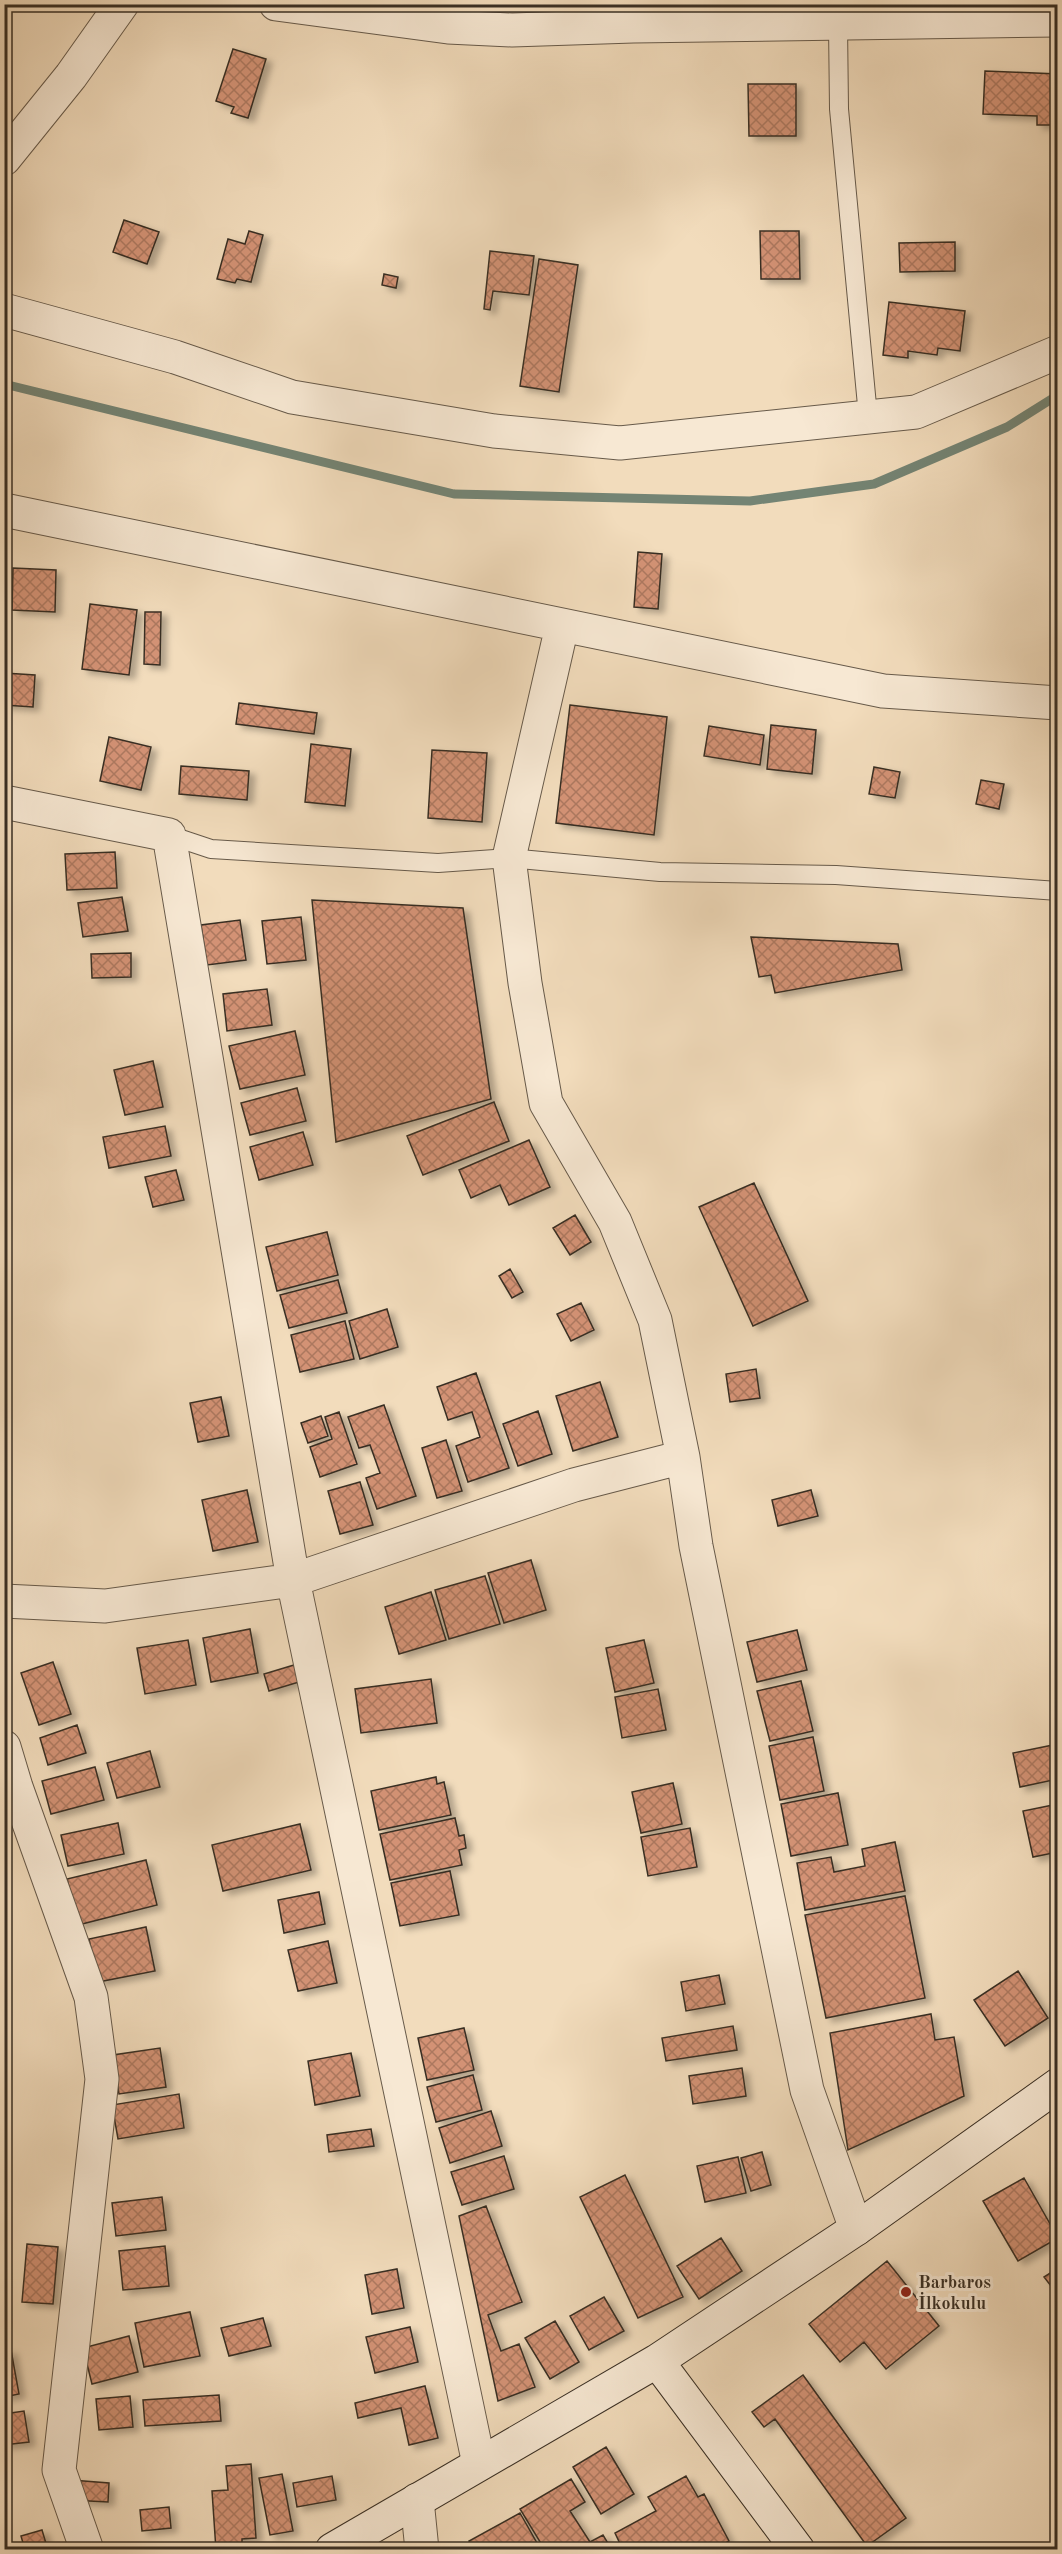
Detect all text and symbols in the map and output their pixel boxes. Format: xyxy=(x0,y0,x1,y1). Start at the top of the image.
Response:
place label: Barbaros İlkokulu xyxy=(918,2274,991,2313)
marker: Barbaros İlkokulu xyxy=(899,2285,913,2299)

